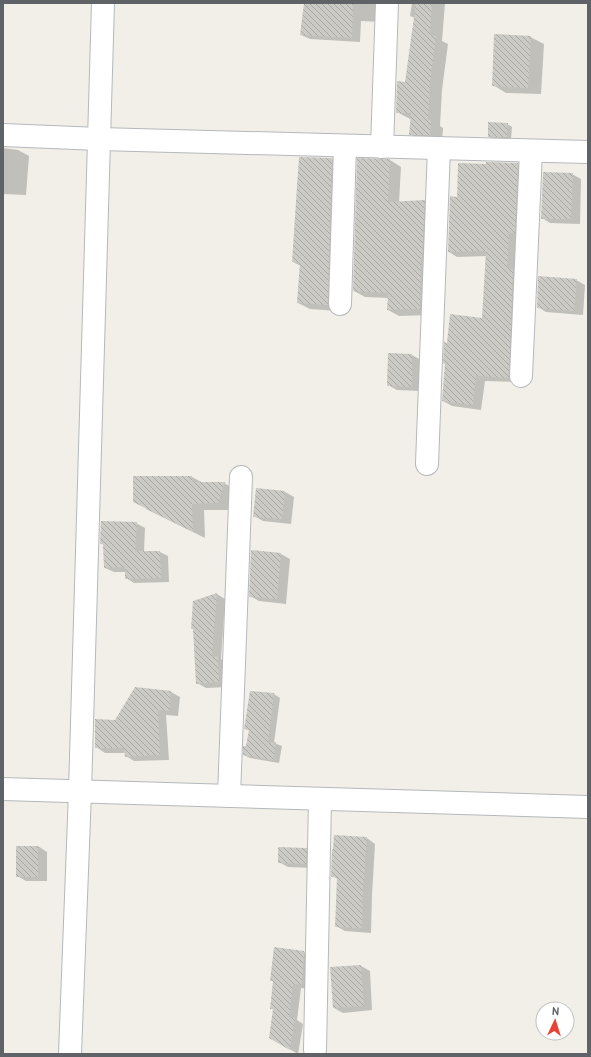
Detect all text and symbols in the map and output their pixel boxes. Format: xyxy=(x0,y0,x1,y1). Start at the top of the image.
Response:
north arrow xyxy=(535,1001,575,1041)
text: N xyxy=(552,1004,560,1018)

